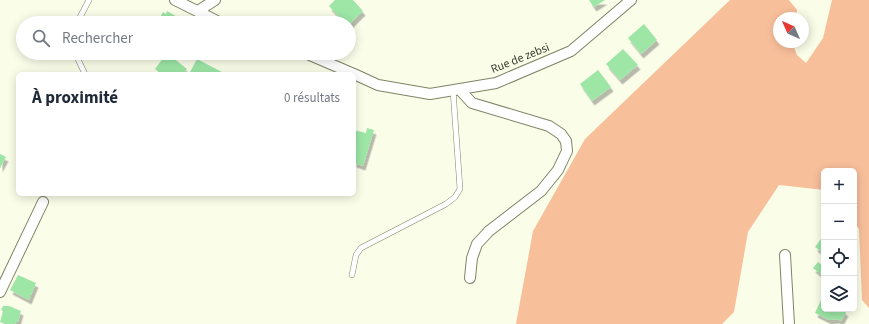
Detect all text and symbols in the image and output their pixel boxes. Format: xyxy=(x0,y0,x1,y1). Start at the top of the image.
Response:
north arrow xyxy=(773,12,809,48)
search box xyxy=(16,16,356,60)
icon: search xyxy=(30,27,52,49)
text: Rechercher xyxy=(62,28,133,49)
street label: Rue de zebsi xyxy=(488,39,552,78)
text: À proximité xyxy=(32,86,118,110)
text: 0 résultats xyxy=(284,89,340,107)
map controls xyxy=(821,168,857,312)
button: + xyxy=(821,168,857,204)
button: − xyxy=(821,204,857,240)
button: locate xyxy=(821,240,857,276)
button: layers xyxy=(821,276,857,312)

